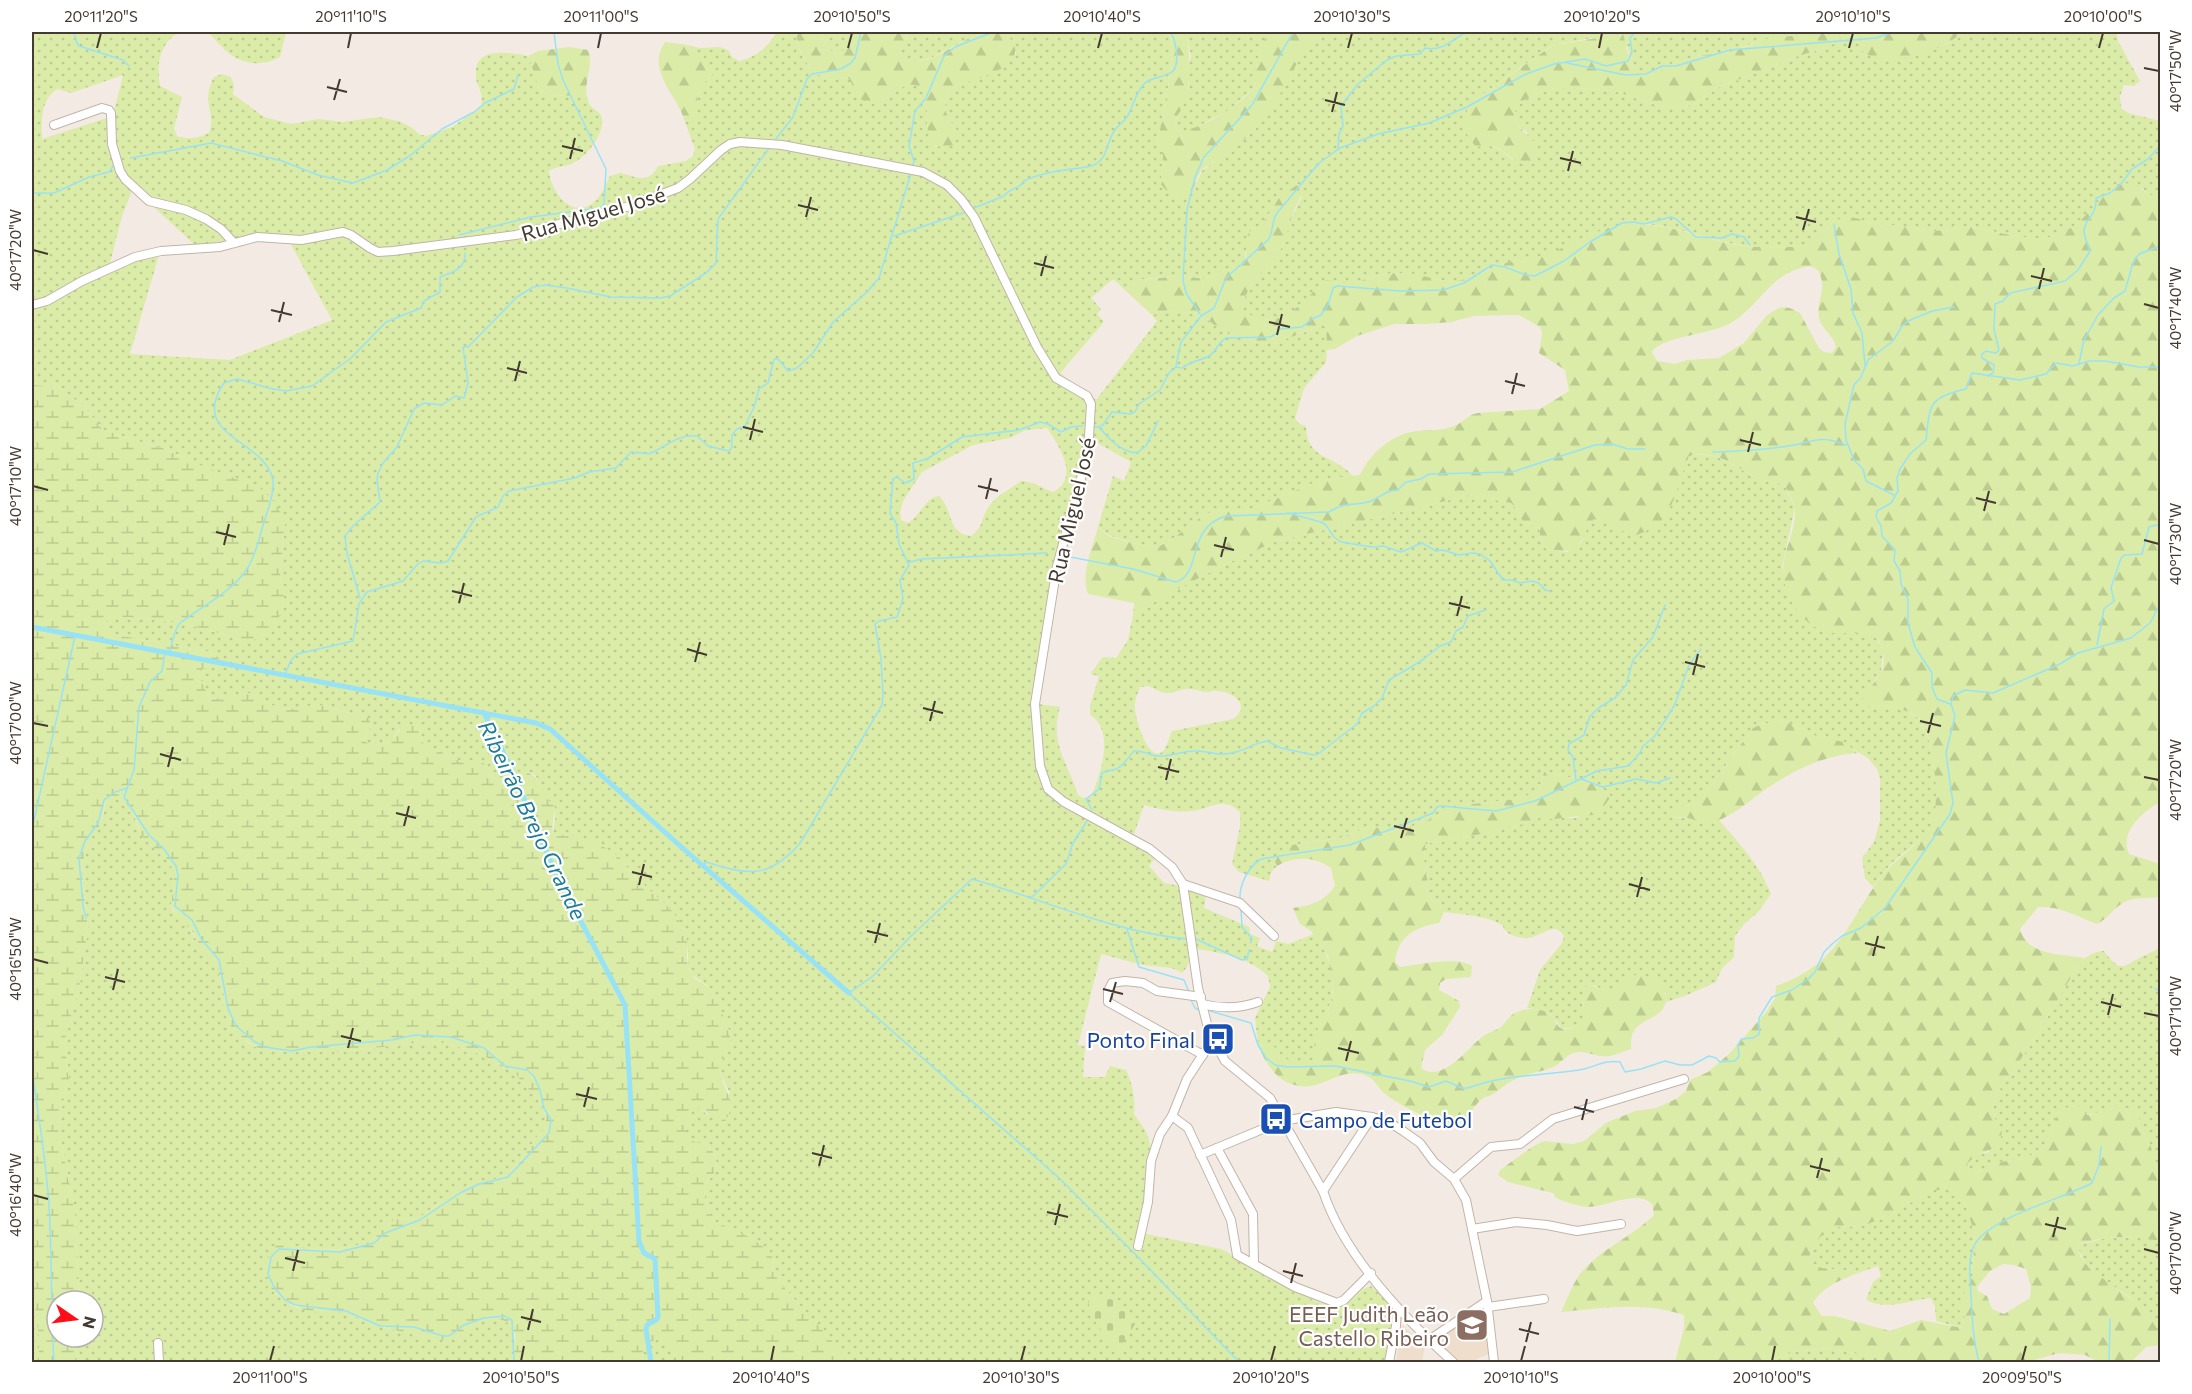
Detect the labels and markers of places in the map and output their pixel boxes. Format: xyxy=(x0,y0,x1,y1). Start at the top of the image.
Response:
bus stop icon: Ponto Final xyxy=(1200,1021,1236,1057)
place label: Ponto Final xyxy=(1087,1027,1195,1052)
bus stop icon: Campo de Futebol xyxy=(1258,1101,1294,1137)
place label: Campo de Futebol xyxy=(1299,1107,1472,1132)
place label: EEEF Judith Leão Castello Ribeiro xyxy=(1289,1301,1449,1350)
school or university icon: EEEF Judith Leão Castello Ribeiro xyxy=(1454,1307,1490,1343)

